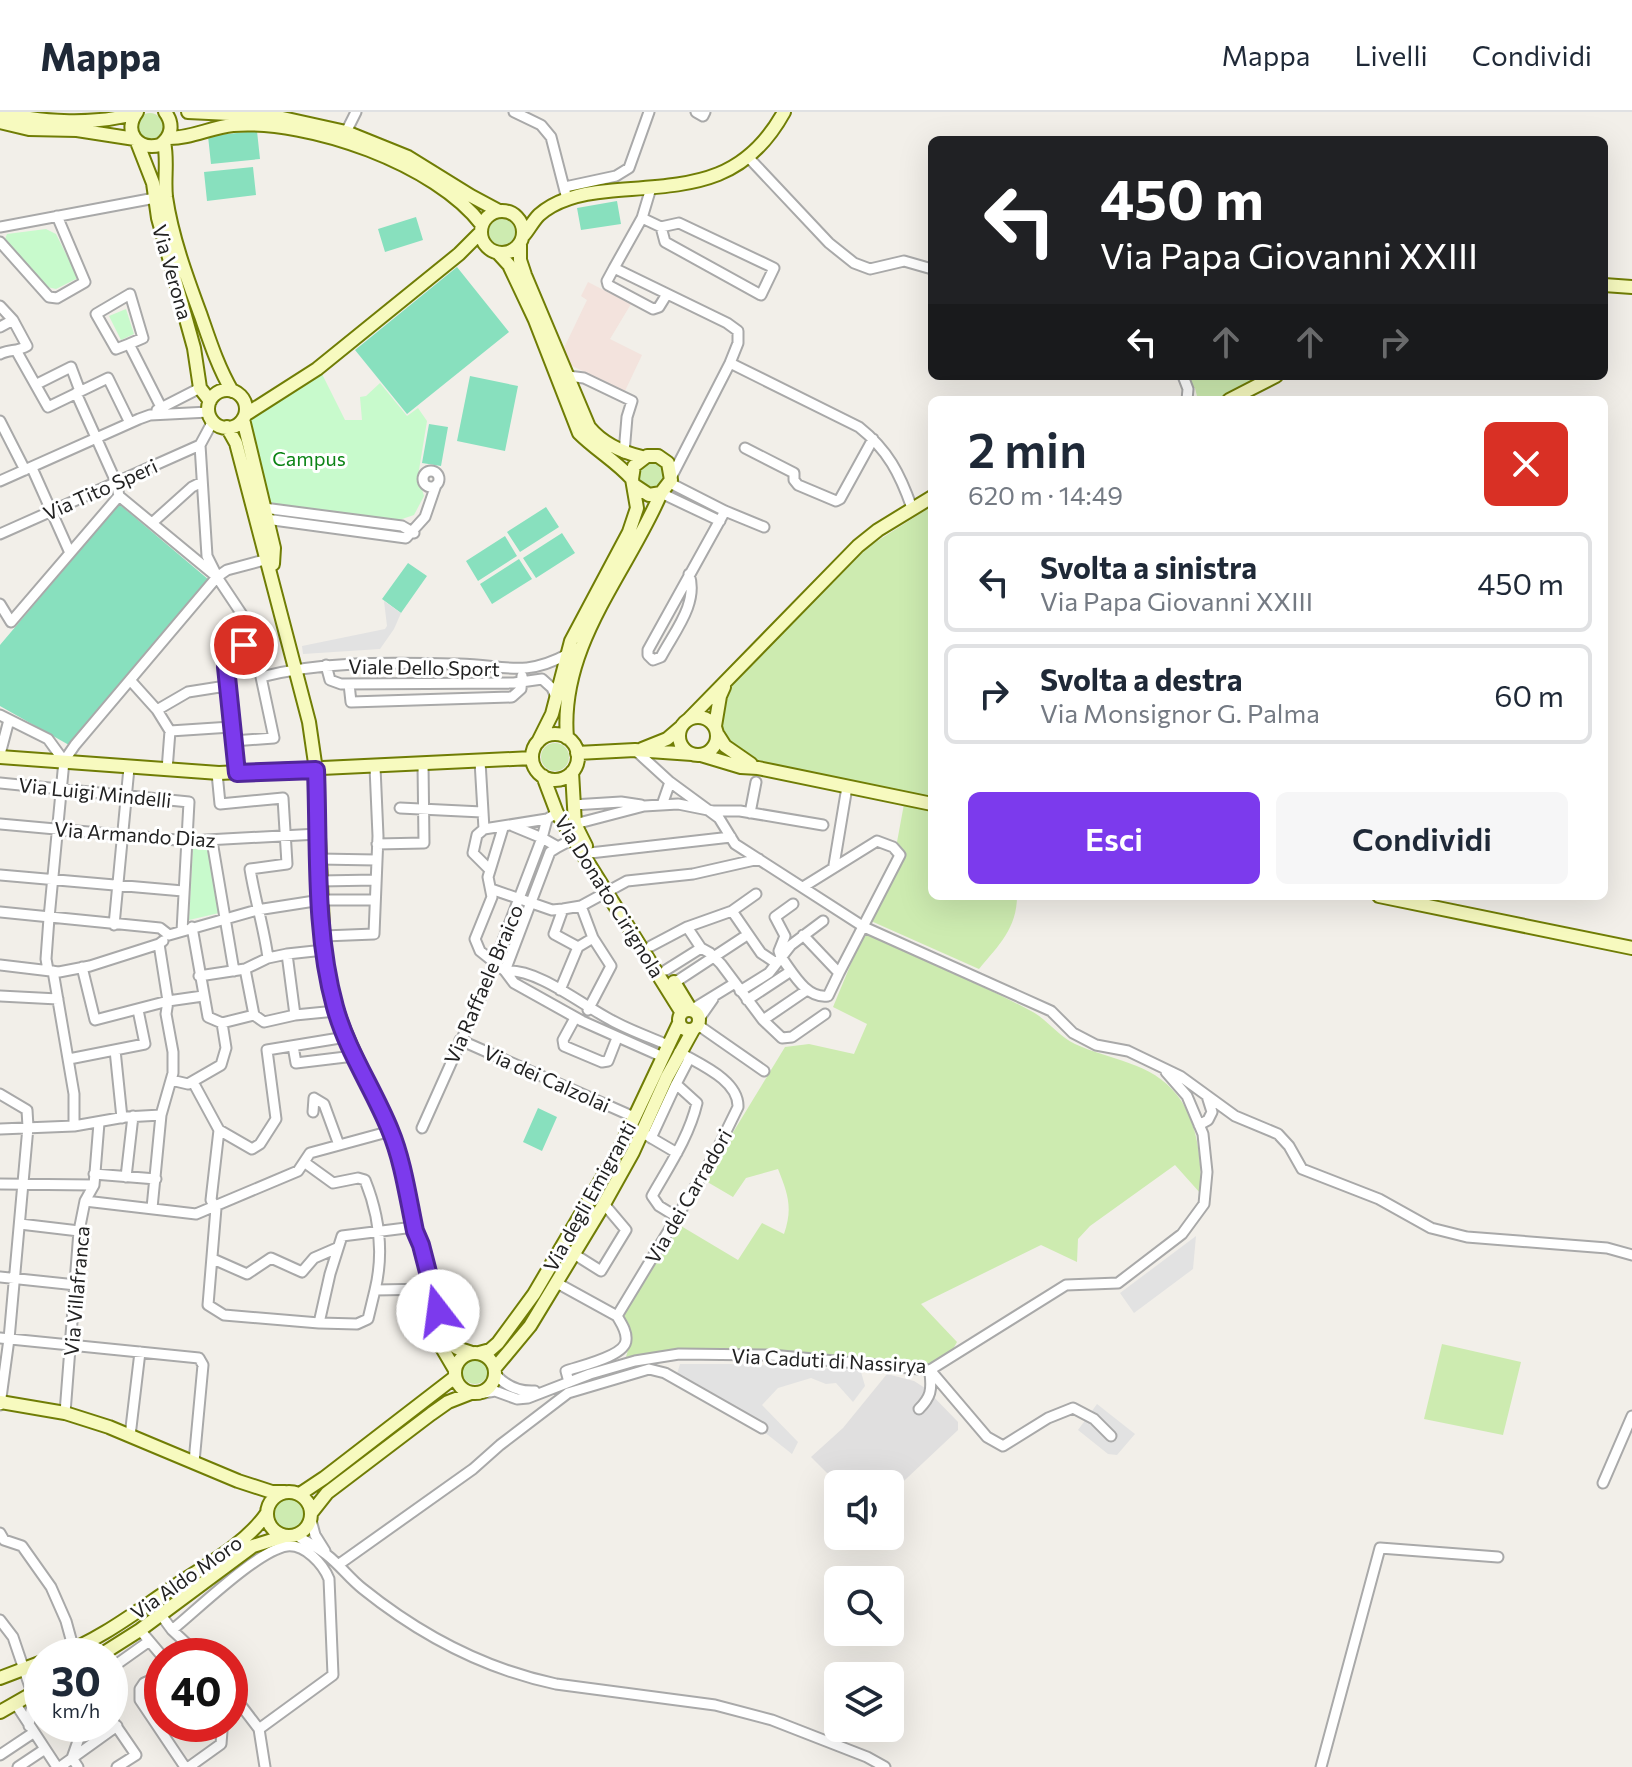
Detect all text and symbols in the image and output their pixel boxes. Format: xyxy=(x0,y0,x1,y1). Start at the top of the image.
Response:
text: Mappa xyxy=(40,32,161,79)
text: Mappa xyxy=(1222,38,1310,72)
text: Livelli xyxy=(1354,38,1428,72)
text: Condividi xyxy=(1472,38,1592,72)
text: 450 m xyxy=(1100,163,1264,232)
icon: left xyxy=(968,168,1072,272)
street label: Via Verona xyxy=(148,222,198,322)
text: Via Papa Giovanni XXIII xyxy=(1100,232,1478,276)
icon: left xyxy=(1120,320,1164,364)
icon: ahead xyxy=(1204,320,1248,364)
icon: ahead xyxy=(1288,320,1332,364)
icon: right xyxy=(1372,320,1416,364)
text: 2 min xyxy=(968,419,1087,478)
button: close xyxy=(1484,422,1568,506)
park label: Campus xyxy=(272,446,346,470)
street label: Via Tito Speri xyxy=(39,453,161,525)
text: 620 m · 14:49 xyxy=(968,479,1123,510)
text: Svolta a sinistra xyxy=(1040,548,1257,585)
icon: left xyxy=(972,560,1016,604)
text: 450 m xyxy=(1477,564,1564,601)
text: Via Papa Giovanni XXIII xyxy=(1040,585,1313,616)
pin xyxy=(210,611,278,679)
icon: arrive xyxy=(222,623,266,667)
street label: Viale Dello Sport xyxy=(348,654,500,680)
text: Svolta a destra xyxy=(1040,660,1242,697)
icon: right xyxy=(972,672,1016,716)
text: 60 m xyxy=(1494,676,1564,713)
text: Via Monsignor G. Palma xyxy=(1040,697,1320,728)
street label: Via Luigi Mindelli xyxy=(17,772,173,812)
button: Esci xyxy=(968,792,1260,884)
button: Condividi xyxy=(1276,792,1568,884)
street label: Via Donato Cirignola xyxy=(550,810,670,982)
street label: Via Armando Diaz xyxy=(53,816,217,852)
street label: Via Raffaele Braico xyxy=(439,901,527,1067)
street label: Via dei Calzolai xyxy=(480,1039,614,1117)
street label: Via degli Emigranti xyxy=(538,1116,640,1276)
street label: Via dei Carradori xyxy=(640,1125,736,1267)
street label: Via Villafranca xyxy=(58,1225,94,1357)
position arrow xyxy=(396,1269,480,1353)
street label: Via Caduti di Nassirya xyxy=(731,1343,927,1377)
map controls xyxy=(824,1470,904,1742)
button: sound xyxy=(824,1470,904,1550)
street label: Via Aldo Moro xyxy=(126,1530,246,1624)
button: search xyxy=(824,1566,904,1646)
speed limit sign: 40 xyxy=(144,1638,248,1742)
text: 30 xyxy=(51,1655,101,1704)
button: layers xyxy=(824,1662,904,1742)
text: km/h xyxy=(52,1698,100,1722)

